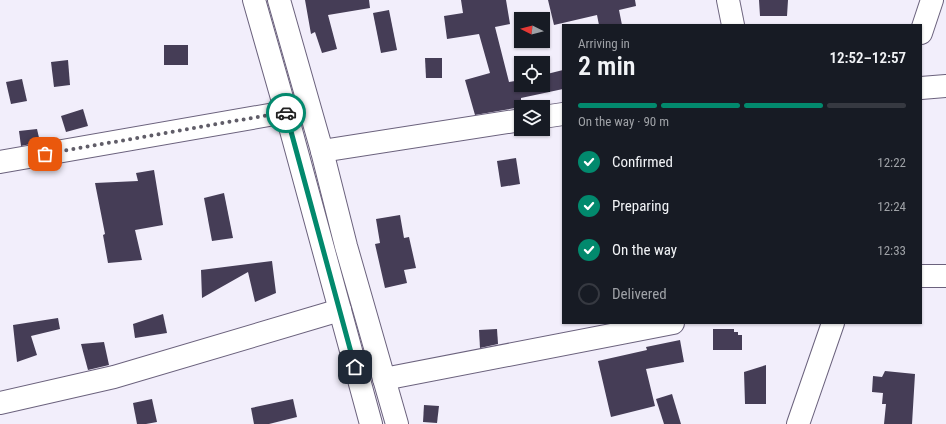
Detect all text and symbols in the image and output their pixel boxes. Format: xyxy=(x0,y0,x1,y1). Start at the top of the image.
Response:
north arrow xyxy=(514,12,550,48)
map controls xyxy=(514,12,550,136)
text: Arriving in xyxy=(578,36,630,51)
text: 12:52–12:57 xyxy=(829,49,906,67)
text: 2 min xyxy=(578,51,636,81)
button: locate xyxy=(514,56,550,92)
courier xyxy=(266,93,306,133)
button: layers xyxy=(514,100,550,136)
icon: car xyxy=(275,102,297,124)
text: On the way · 90 m xyxy=(578,114,669,129)
pin xyxy=(28,137,62,171)
icon: bag xyxy=(34,143,56,165)
icon: check xyxy=(578,151,600,173)
text: Confirmed xyxy=(612,153,673,171)
text: 12:22 xyxy=(877,155,906,170)
icon: check xyxy=(578,195,600,217)
text: Preparing xyxy=(612,197,669,215)
text: 12:24 xyxy=(877,199,906,214)
icon: check xyxy=(578,239,600,261)
text: On the way xyxy=(612,241,677,259)
text: 12:33 xyxy=(877,243,906,258)
text: Delivered xyxy=(612,285,667,303)
pin xyxy=(338,350,372,384)
icon: home xyxy=(344,356,366,378)

